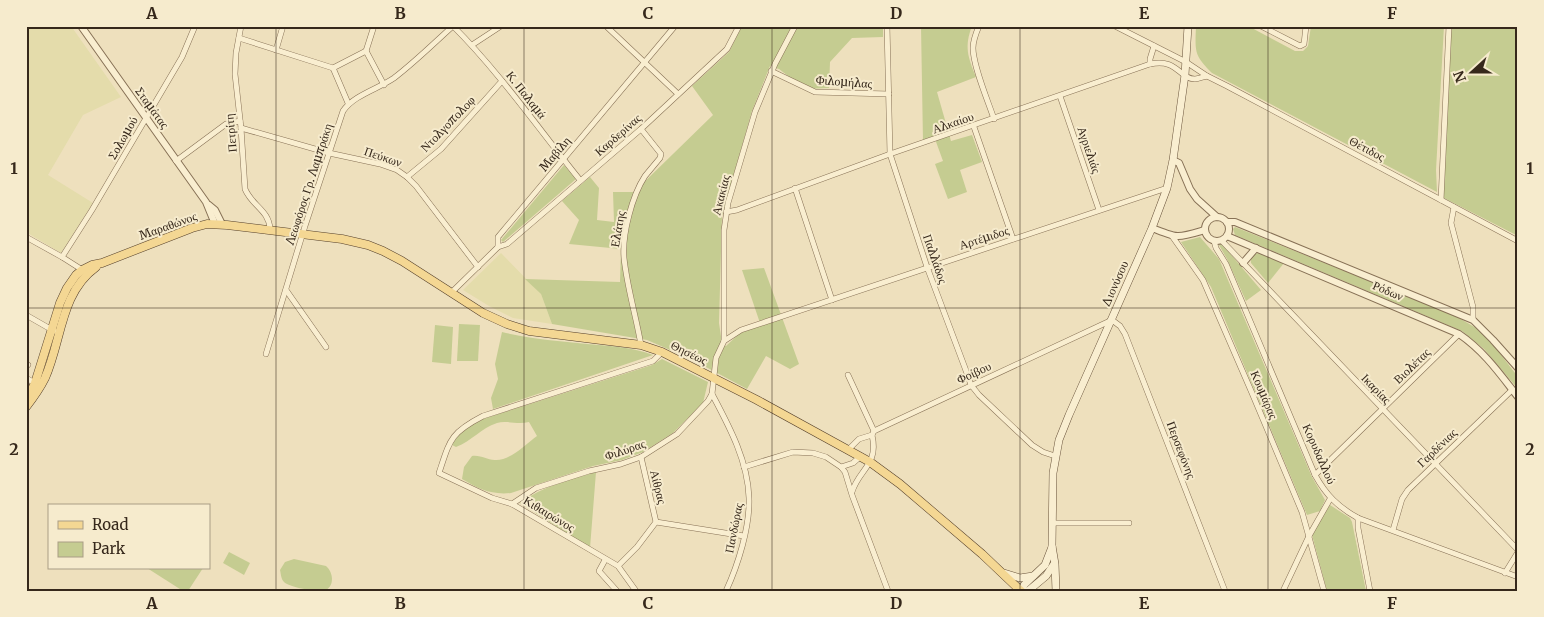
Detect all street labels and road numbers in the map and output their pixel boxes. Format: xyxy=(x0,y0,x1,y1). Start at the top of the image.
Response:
street label: Κ. Παλαμά xyxy=(503,68,550,122)
street label: Φιλομήλας xyxy=(815,72,873,91)
street label: Σταμάτας xyxy=(132,84,173,132)
street label: Ντολγοπολοφ xyxy=(417,92,478,155)
street label: Αλκαίου xyxy=(930,108,976,137)
street label: Καρδερίνας xyxy=(591,110,644,159)
street label: Σολωμού xyxy=(104,113,141,162)
street label: Πετρίτη xyxy=(221,113,240,153)
street label: Λεωφόρος Γρ. Λαμπράκη xyxy=(281,121,335,247)
street label: Αγριελιάς xyxy=(1074,124,1105,176)
street label: Μαβίλη xyxy=(536,133,573,174)
street label: Θέτιδος xyxy=(1347,133,1388,164)
street label: Πεύκων xyxy=(362,143,405,170)
street label: Ακακίας xyxy=(708,173,733,217)
street label: Μαραθώνος xyxy=(137,208,199,243)
street label: Ελάτης xyxy=(607,209,628,248)
street label: Αρτέμιδος xyxy=(957,222,1011,253)
street label: Παλλάδος xyxy=(920,232,951,286)
street label: Διονύσου xyxy=(1098,258,1131,309)
street label: Ρόδων xyxy=(1371,277,1406,304)
street label: Θησέως xyxy=(668,337,710,368)
street label: Βιολέτας xyxy=(1390,344,1433,387)
street label: Φοίβου xyxy=(954,358,993,387)
street label: Κουμάρας xyxy=(1248,368,1282,422)
street label: Ικαρίας xyxy=(1358,370,1395,407)
street label: Περσεφόνης xyxy=(1164,419,1199,481)
street label: Κορυδαλλού xyxy=(1299,421,1339,486)
street label: Γαρδένιας xyxy=(1414,425,1460,470)
street label: Φιλύρας xyxy=(603,436,647,463)
street label: Αίθρας xyxy=(647,468,670,506)
street label: Κιθαιρώνος xyxy=(521,492,578,535)
street label: Πανδώρας xyxy=(721,501,746,554)

